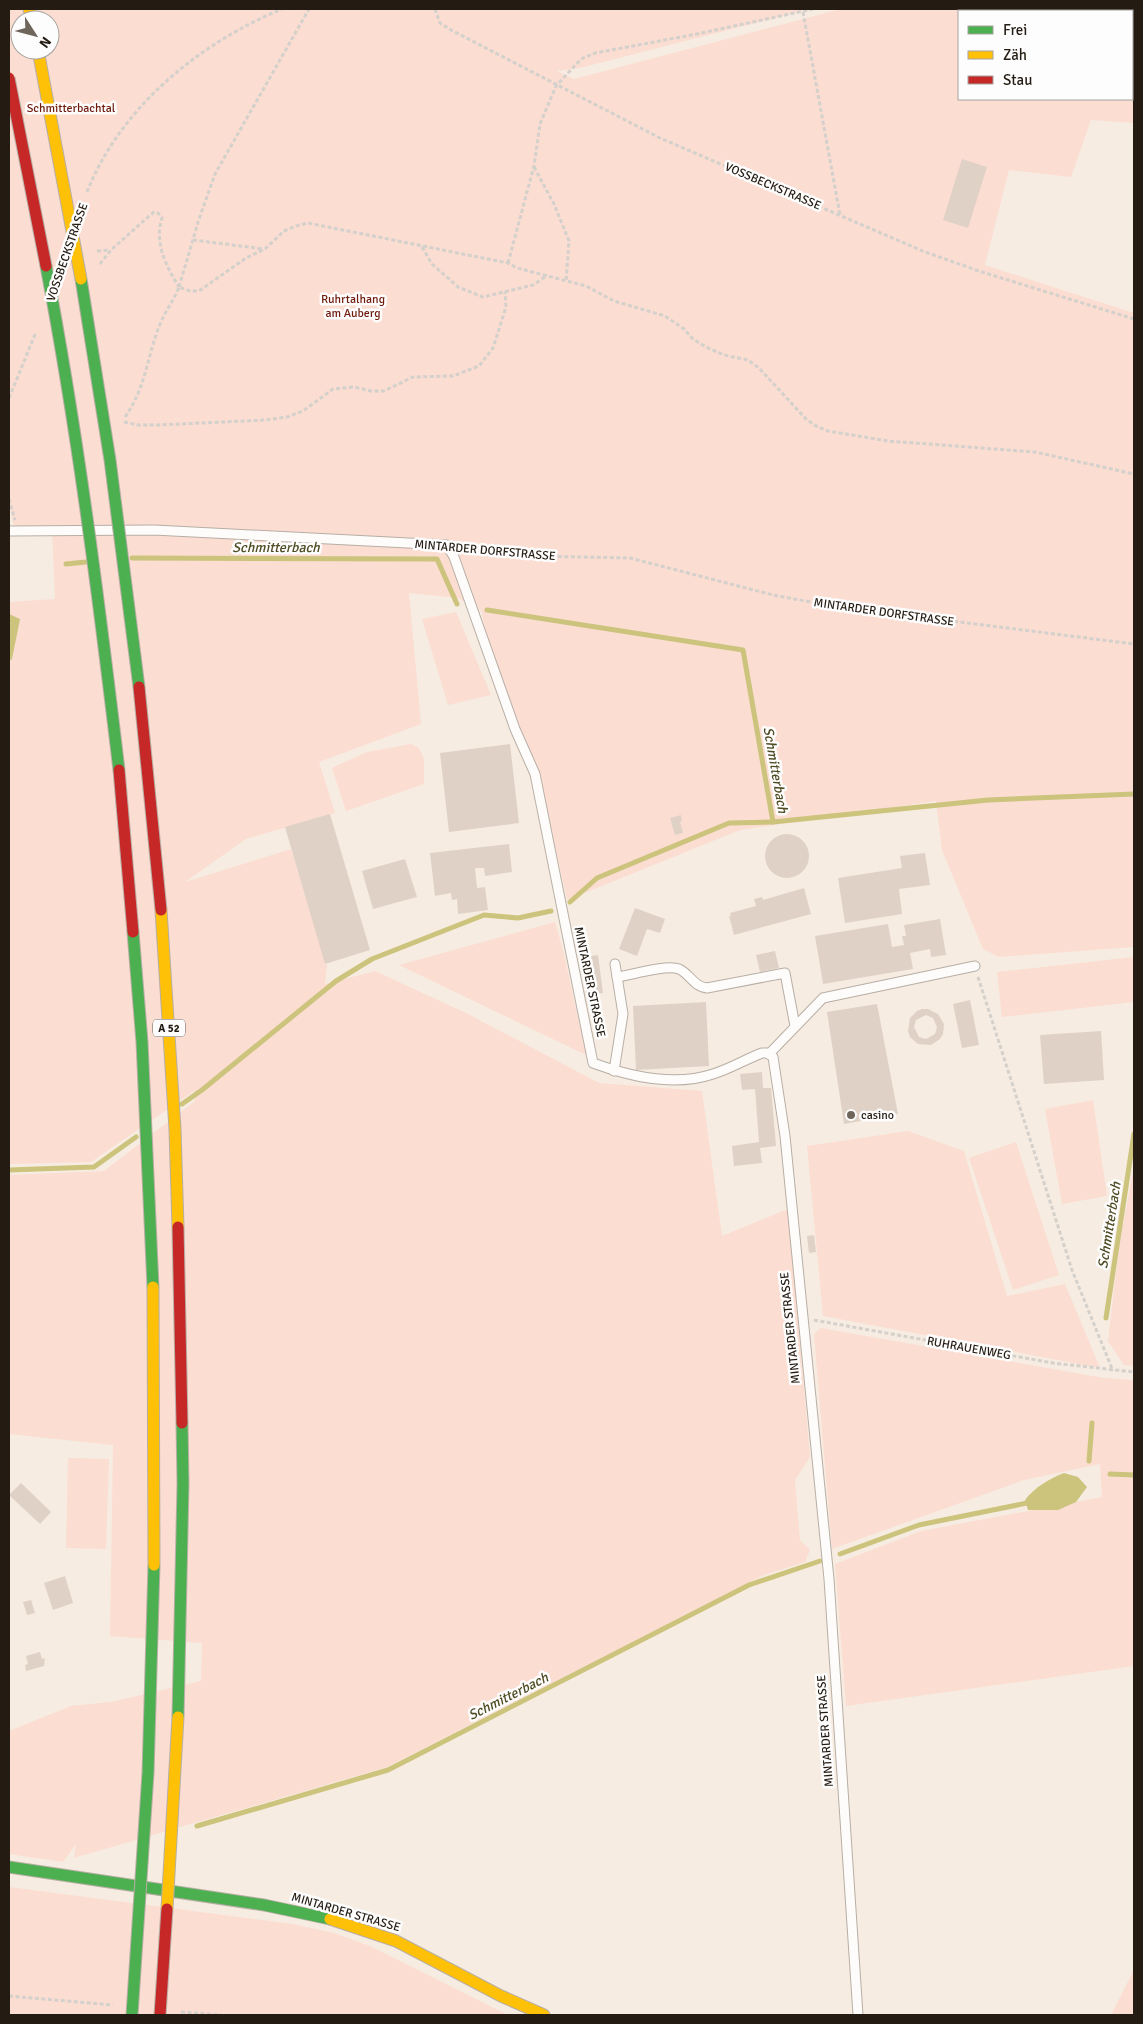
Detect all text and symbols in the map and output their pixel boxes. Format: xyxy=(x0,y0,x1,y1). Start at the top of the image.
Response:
north arrow xyxy=(10,10,60,60)
legend xyxy=(958,10,1133,100)
text: Frei xyxy=(1003,21,1027,39)
text: N xyxy=(35,33,55,51)
text: Zäh xyxy=(1003,46,1027,64)
text: Stau xyxy=(1003,71,1032,89)
park label: Schmitterbachtal xyxy=(27,101,116,116)
street label: VOSSBECKSTRASSE xyxy=(722,159,823,214)
street label: VOSSBECKSTRASSE xyxy=(44,201,91,303)
park label: Ruhrtalhang am Auberg xyxy=(321,292,385,321)
street label: MINTARDER DORFSTRASSE xyxy=(414,537,556,564)
water label: Schmitterbach xyxy=(232,539,320,556)
street label: MINTARDER DORFSTRASSE xyxy=(813,595,955,630)
water label: Schmitterbach xyxy=(760,726,792,815)
street label: MINTARDER STRASSE xyxy=(570,926,609,1039)
road number: A 52 xyxy=(153,1020,185,1036)
place label: casino xyxy=(861,1108,894,1123)
marker: casino xyxy=(845,1109,857,1121)
water label: Schmitterbach xyxy=(1094,1180,1125,1270)
street label: MINTARDER STRASSE xyxy=(777,1271,804,1385)
street label: RUHRAUENWEG xyxy=(926,1334,1012,1363)
water label: Schmitterbach xyxy=(465,1669,551,1724)
street label: MINTARDER STRASSE xyxy=(814,1674,837,1788)
street label: MINTARDER STRASSE xyxy=(290,1890,402,1935)

